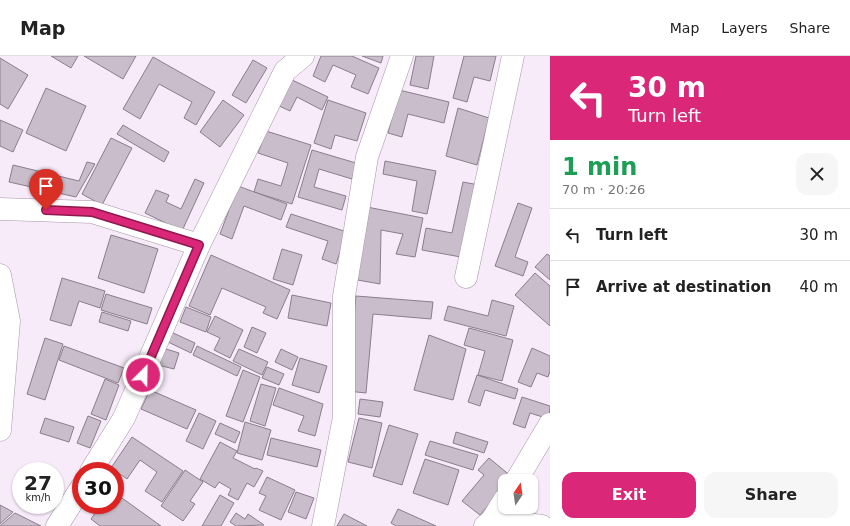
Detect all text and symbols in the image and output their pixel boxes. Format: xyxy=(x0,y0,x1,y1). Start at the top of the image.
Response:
text: Map xyxy=(20,17,65,39)
text: Map xyxy=(670,20,699,36)
text: Layers xyxy=(721,20,768,36)
text: Share xyxy=(790,20,830,36)
text: 30 m xyxy=(628,71,706,104)
icon: left xyxy=(562,72,614,124)
text: Turn left xyxy=(628,105,701,126)
text: 1 min xyxy=(562,153,637,181)
button: close xyxy=(796,153,838,195)
pin xyxy=(29,169,63,210)
icon: arrive xyxy=(35,175,57,197)
text: 70 m · 20:26 xyxy=(562,182,645,197)
icon: left xyxy=(562,224,584,246)
text: Turn left xyxy=(596,226,668,244)
text: 30 m xyxy=(800,226,838,244)
icon: arrive xyxy=(562,276,584,298)
text: Arrive at destination xyxy=(596,278,771,296)
text: 40 m xyxy=(800,278,838,296)
position arrow xyxy=(122,354,164,396)
speed limit sign: 30 xyxy=(72,462,124,514)
text: 27 xyxy=(24,471,52,495)
button: Exit xyxy=(562,472,696,518)
button: Share xyxy=(704,472,838,518)
north arrow xyxy=(498,474,538,514)
map controls xyxy=(498,474,538,514)
text: km/h xyxy=(25,492,51,503)

